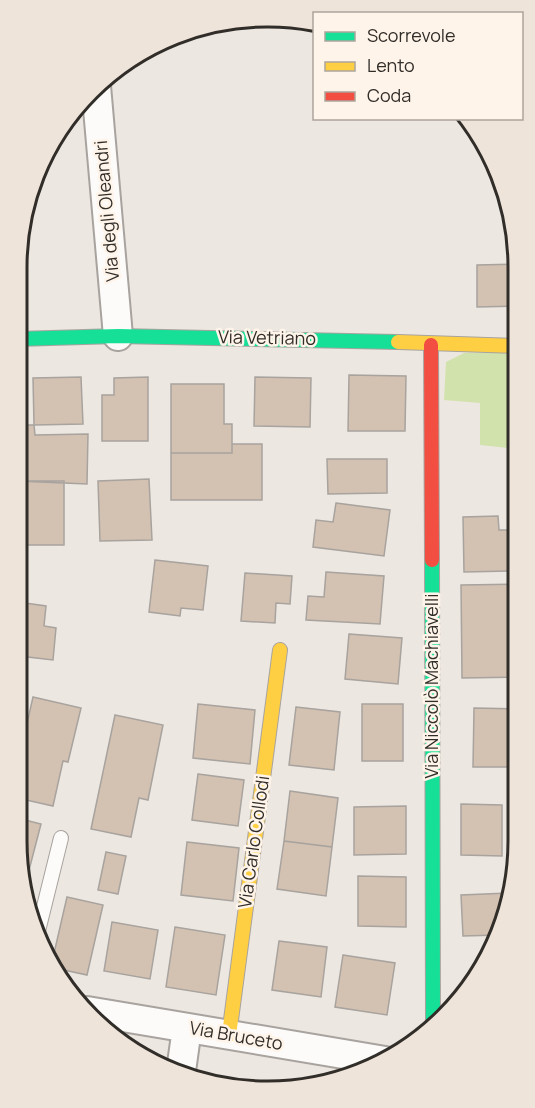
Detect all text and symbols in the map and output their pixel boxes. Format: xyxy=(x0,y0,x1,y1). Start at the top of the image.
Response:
legend xyxy=(313,12,523,120)
text: Scorrevole xyxy=(367,23,456,47)
text: Lento xyxy=(367,53,415,77)
text: Coda xyxy=(367,83,411,107)
street label: Via degli Oleandri xyxy=(88,139,124,283)
street label: Via Vetriano xyxy=(218,324,316,350)
street label: Via Niccolò Machiavelli xyxy=(419,594,443,778)
street label: Via Carlo Collodi xyxy=(232,774,274,910)
street label: Via Bruceto xyxy=(188,1015,285,1055)

